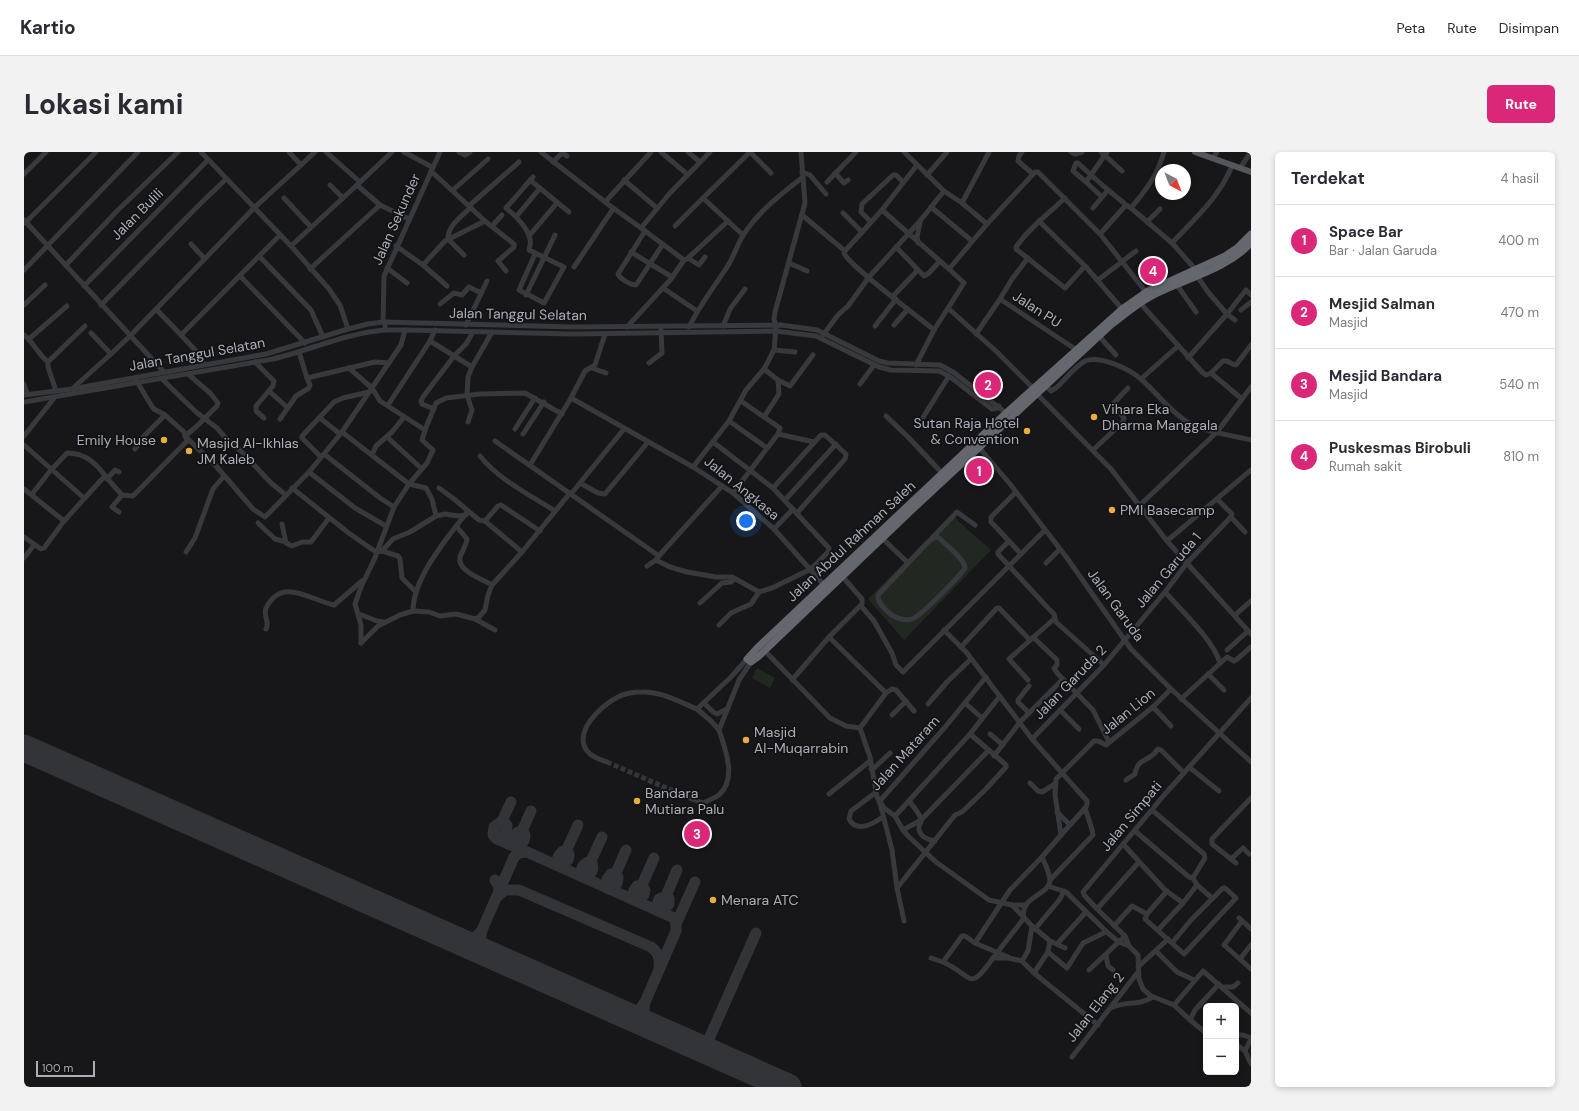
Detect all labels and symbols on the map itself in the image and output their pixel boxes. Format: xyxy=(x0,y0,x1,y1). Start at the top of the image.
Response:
north arrow xyxy=(1155,164,1191,200)
street label: Jalan Sekunder xyxy=(368,170,424,268)
street label: Jalan Bulili xyxy=(107,184,167,244)
pin: 4 xyxy=(1140,256,1166,286)
street label: Jalan PU xyxy=(1009,287,1065,331)
street label: Jalan Tanggul Selatan xyxy=(449,304,587,324)
street label: Jalan Tanggul Selatan xyxy=(128,333,266,375)
pin: 2 xyxy=(975,370,1001,400)
place label: Vihara Eka Dharma Manggala xyxy=(1102,400,1218,434)
marker: Vihara Eka Dharma Manggala xyxy=(1089,412,1099,422)
place label: Sutan Raja Hotel & Convention xyxy=(914,414,1019,448)
marker: Sutan Raja Hotel & Convention xyxy=(1022,426,1032,436)
place label: Emily House xyxy=(77,431,156,449)
place label: Masjid Al-Ikhlas JM Kaleb xyxy=(197,434,299,468)
marker: Emily House xyxy=(159,435,169,445)
marker: Masjid Al-Ikhlas JM Kaleb xyxy=(184,446,194,456)
street label: Jalan Angkasa xyxy=(701,452,783,524)
pin: 1 xyxy=(966,456,992,486)
street label: Jalan Abdul Rahman Saleh xyxy=(783,477,919,605)
place label: PMI Basecamp xyxy=(1120,501,1215,519)
marker: PMI Basecamp xyxy=(1107,505,1117,515)
your location xyxy=(736,511,756,531)
street label: Jalan Garuda 1 xyxy=(1131,529,1205,611)
street label: Jalan Garuda xyxy=(1084,565,1148,645)
street label: Jalan Garuda 2 xyxy=(1030,641,1110,723)
street label: Jalan Lion xyxy=(1097,684,1159,738)
street label: Jalan Mataram xyxy=(867,712,943,794)
place label: Masjid Al-Muqarrabin xyxy=(754,723,848,757)
marker: Masjid Al-Muqarrabin xyxy=(741,735,751,745)
street label: Jalan Simpati xyxy=(1096,777,1166,855)
place label: Bandara Mutiara Palu xyxy=(645,784,724,818)
marker: Bandara Mutiara Palu xyxy=(632,796,642,806)
pin: 3 xyxy=(684,819,710,849)
place label: Menara ATC xyxy=(721,891,798,909)
marker: Menara ATC xyxy=(708,895,718,905)
street label: Jalan Elang 2 xyxy=(1062,969,1128,1045)
scale bar xyxy=(36,1059,95,1078)

